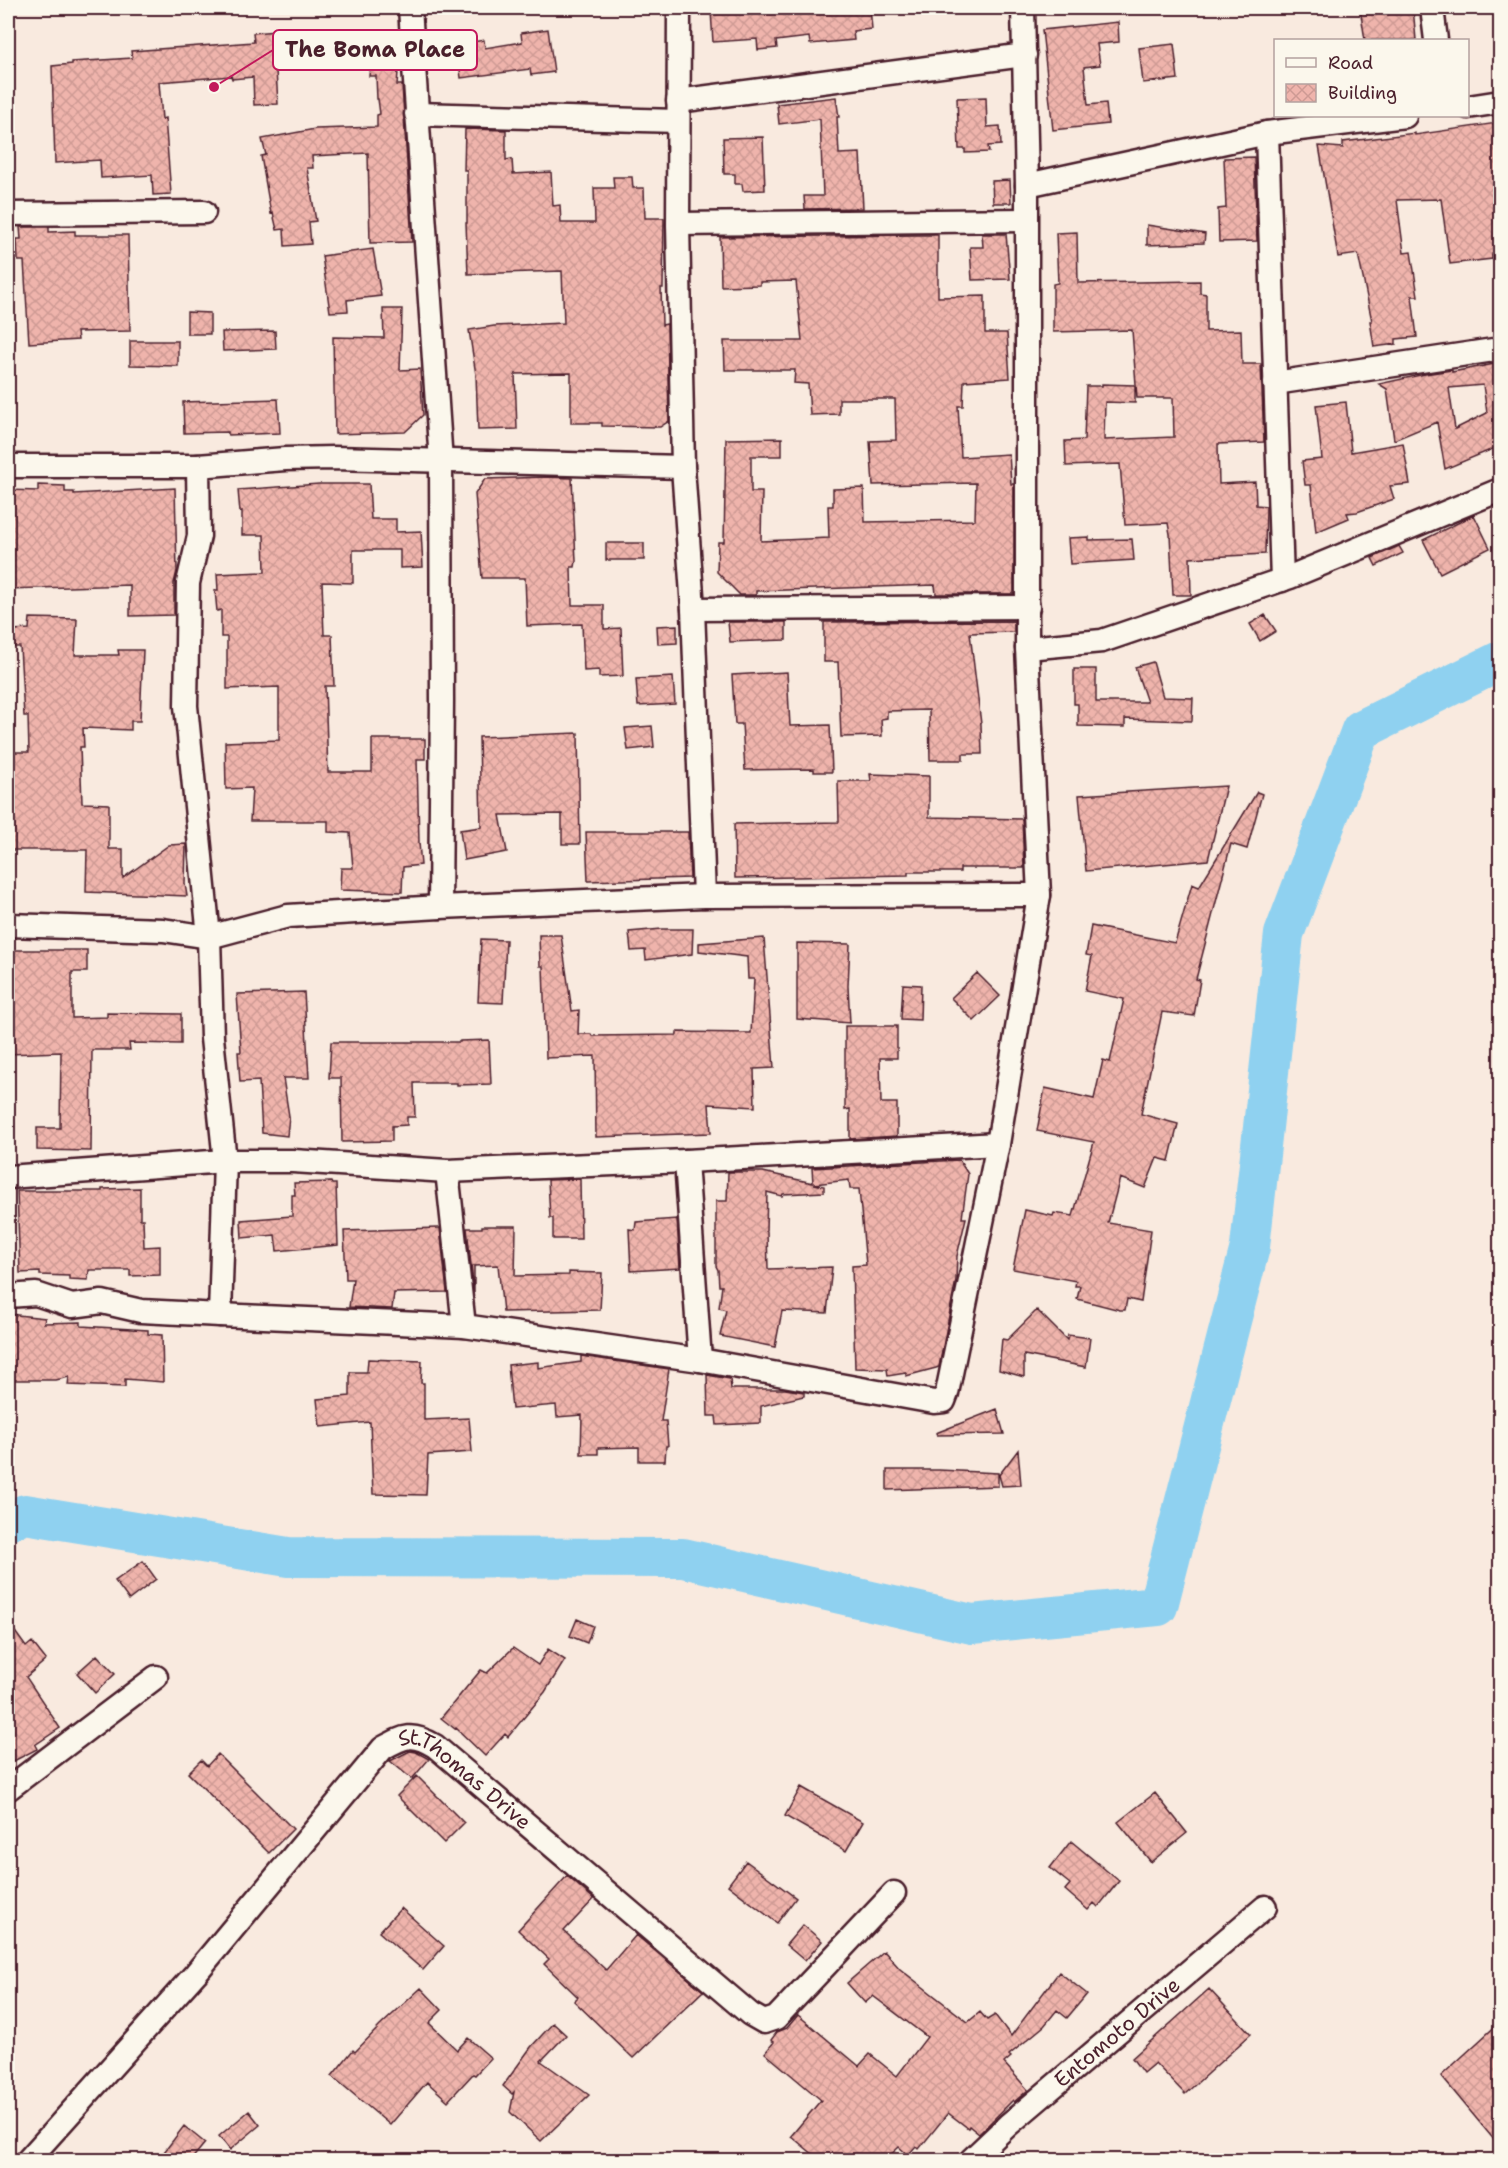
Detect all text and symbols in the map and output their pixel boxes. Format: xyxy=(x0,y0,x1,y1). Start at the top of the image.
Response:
callout: The Boma Place xyxy=(273,30,477,70)
text: The Boma Place xyxy=(285,35,465,64)
legend xyxy=(1274,39,1469,117)
text: Road xyxy=(1328,51,1373,75)
text: Building xyxy=(1328,81,1397,105)
street label: St.Thomas Drive xyxy=(395,1723,537,1836)
street label: Entomoto Drive xyxy=(1048,1971,1186,2094)

